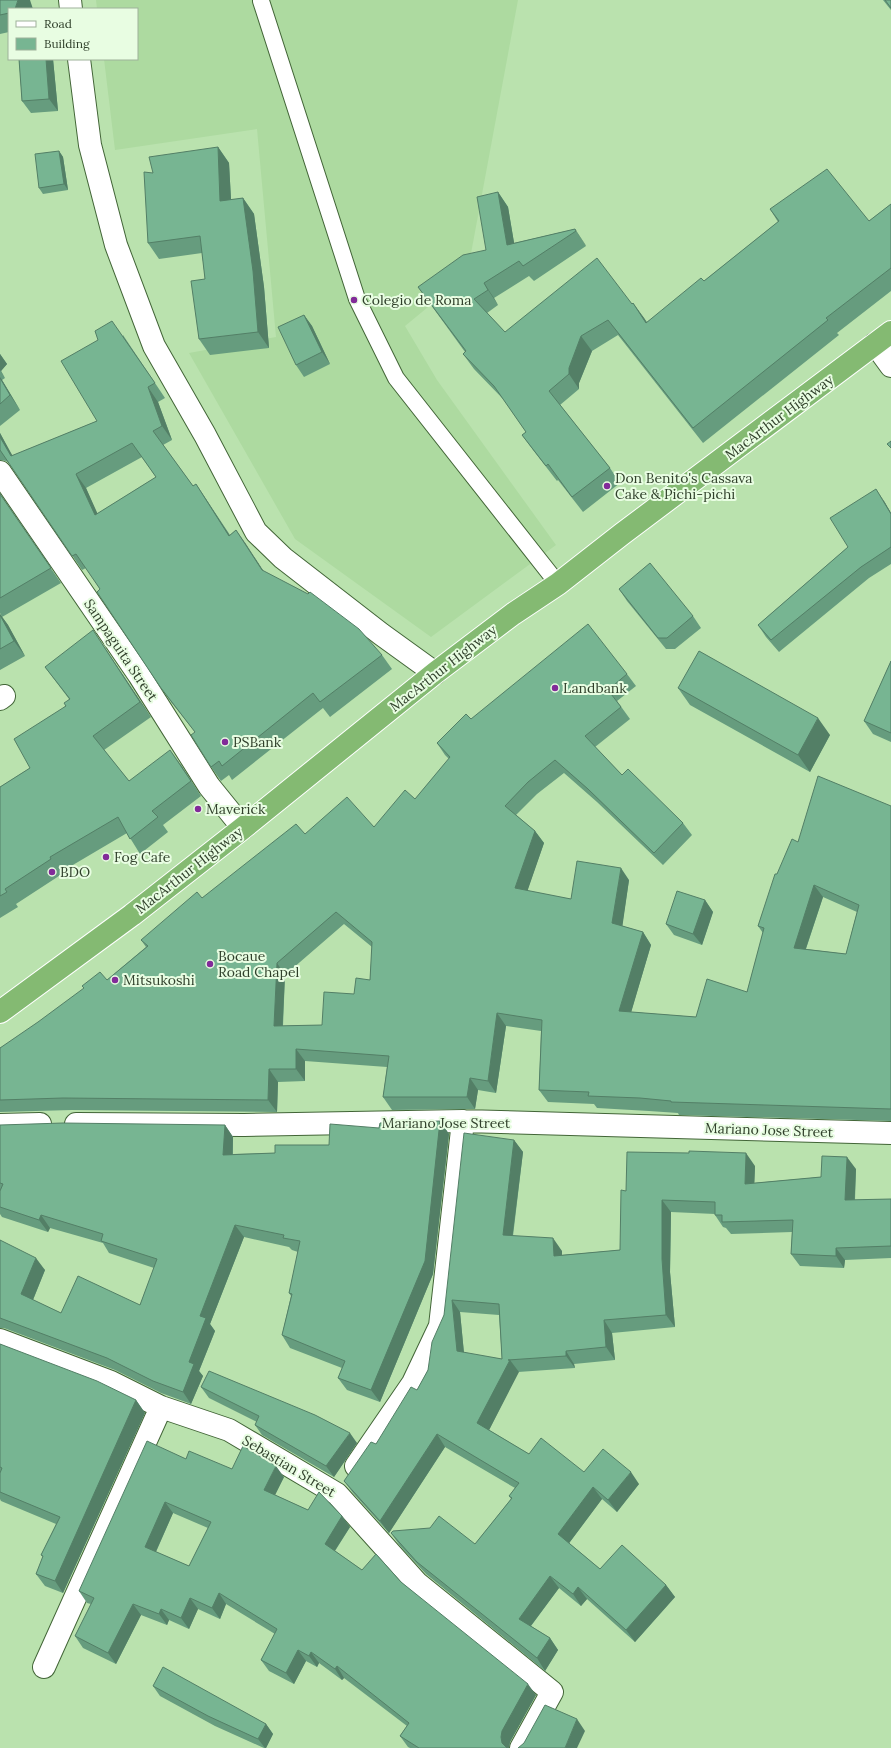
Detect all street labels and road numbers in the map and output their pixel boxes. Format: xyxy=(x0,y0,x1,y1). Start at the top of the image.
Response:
street label: MacArthur Highway xyxy=(721,370,837,464)
street label: Sampaguita Street xyxy=(80,595,162,705)
street label: MacArthur Highway xyxy=(386,620,501,715)
street label: MacArthur Highway xyxy=(132,822,247,917)
street label: Mariano Jose Street xyxy=(382,1114,511,1132)
street label: Mariano Jose Street xyxy=(704,1119,834,1141)
street label: Sebastian Street xyxy=(239,1431,339,1501)

